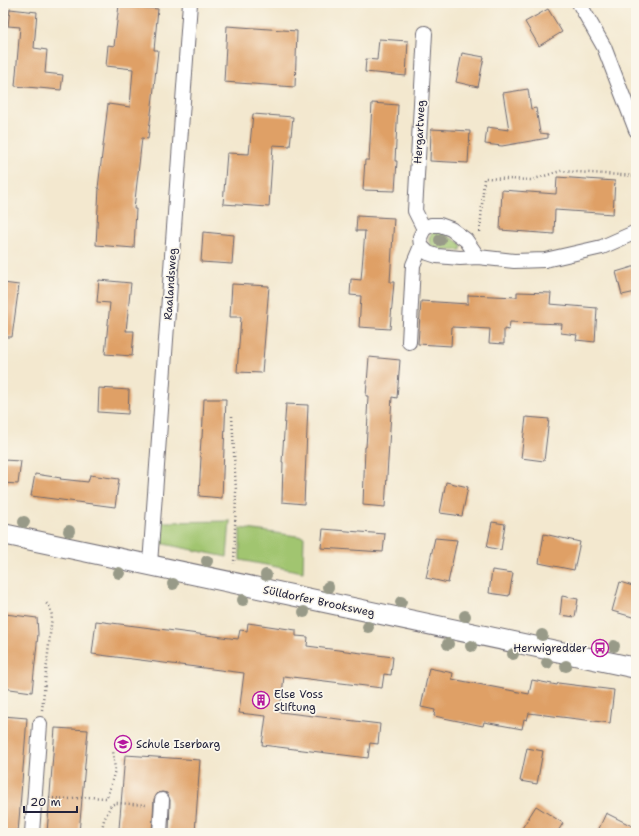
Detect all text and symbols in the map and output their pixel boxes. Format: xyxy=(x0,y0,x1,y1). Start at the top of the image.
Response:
street label: Hergartweg xyxy=(410,99,429,164)
street label: Raalandsweg xyxy=(160,247,181,321)
street label: Sülldorfer Brooksweg xyxy=(262,582,376,621)
bus stop icon: Herwigredder xyxy=(590,638,610,658)
place label: Herwigredder xyxy=(513,641,587,656)
place label: Else Voss Stiftung xyxy=(274,687,323,715)
building icon: Else Voss Stiftung xyxy=(251,690,271,710)
school or university icon: Schule Iserbarg xyxy=(113,734,133,754)
place label: Schule Iserbarg xyxy=(136,737,220,752)
scale bar xyxy=(24,788,77,814)
text: 20 m xyxy=(30,794,61,810)

